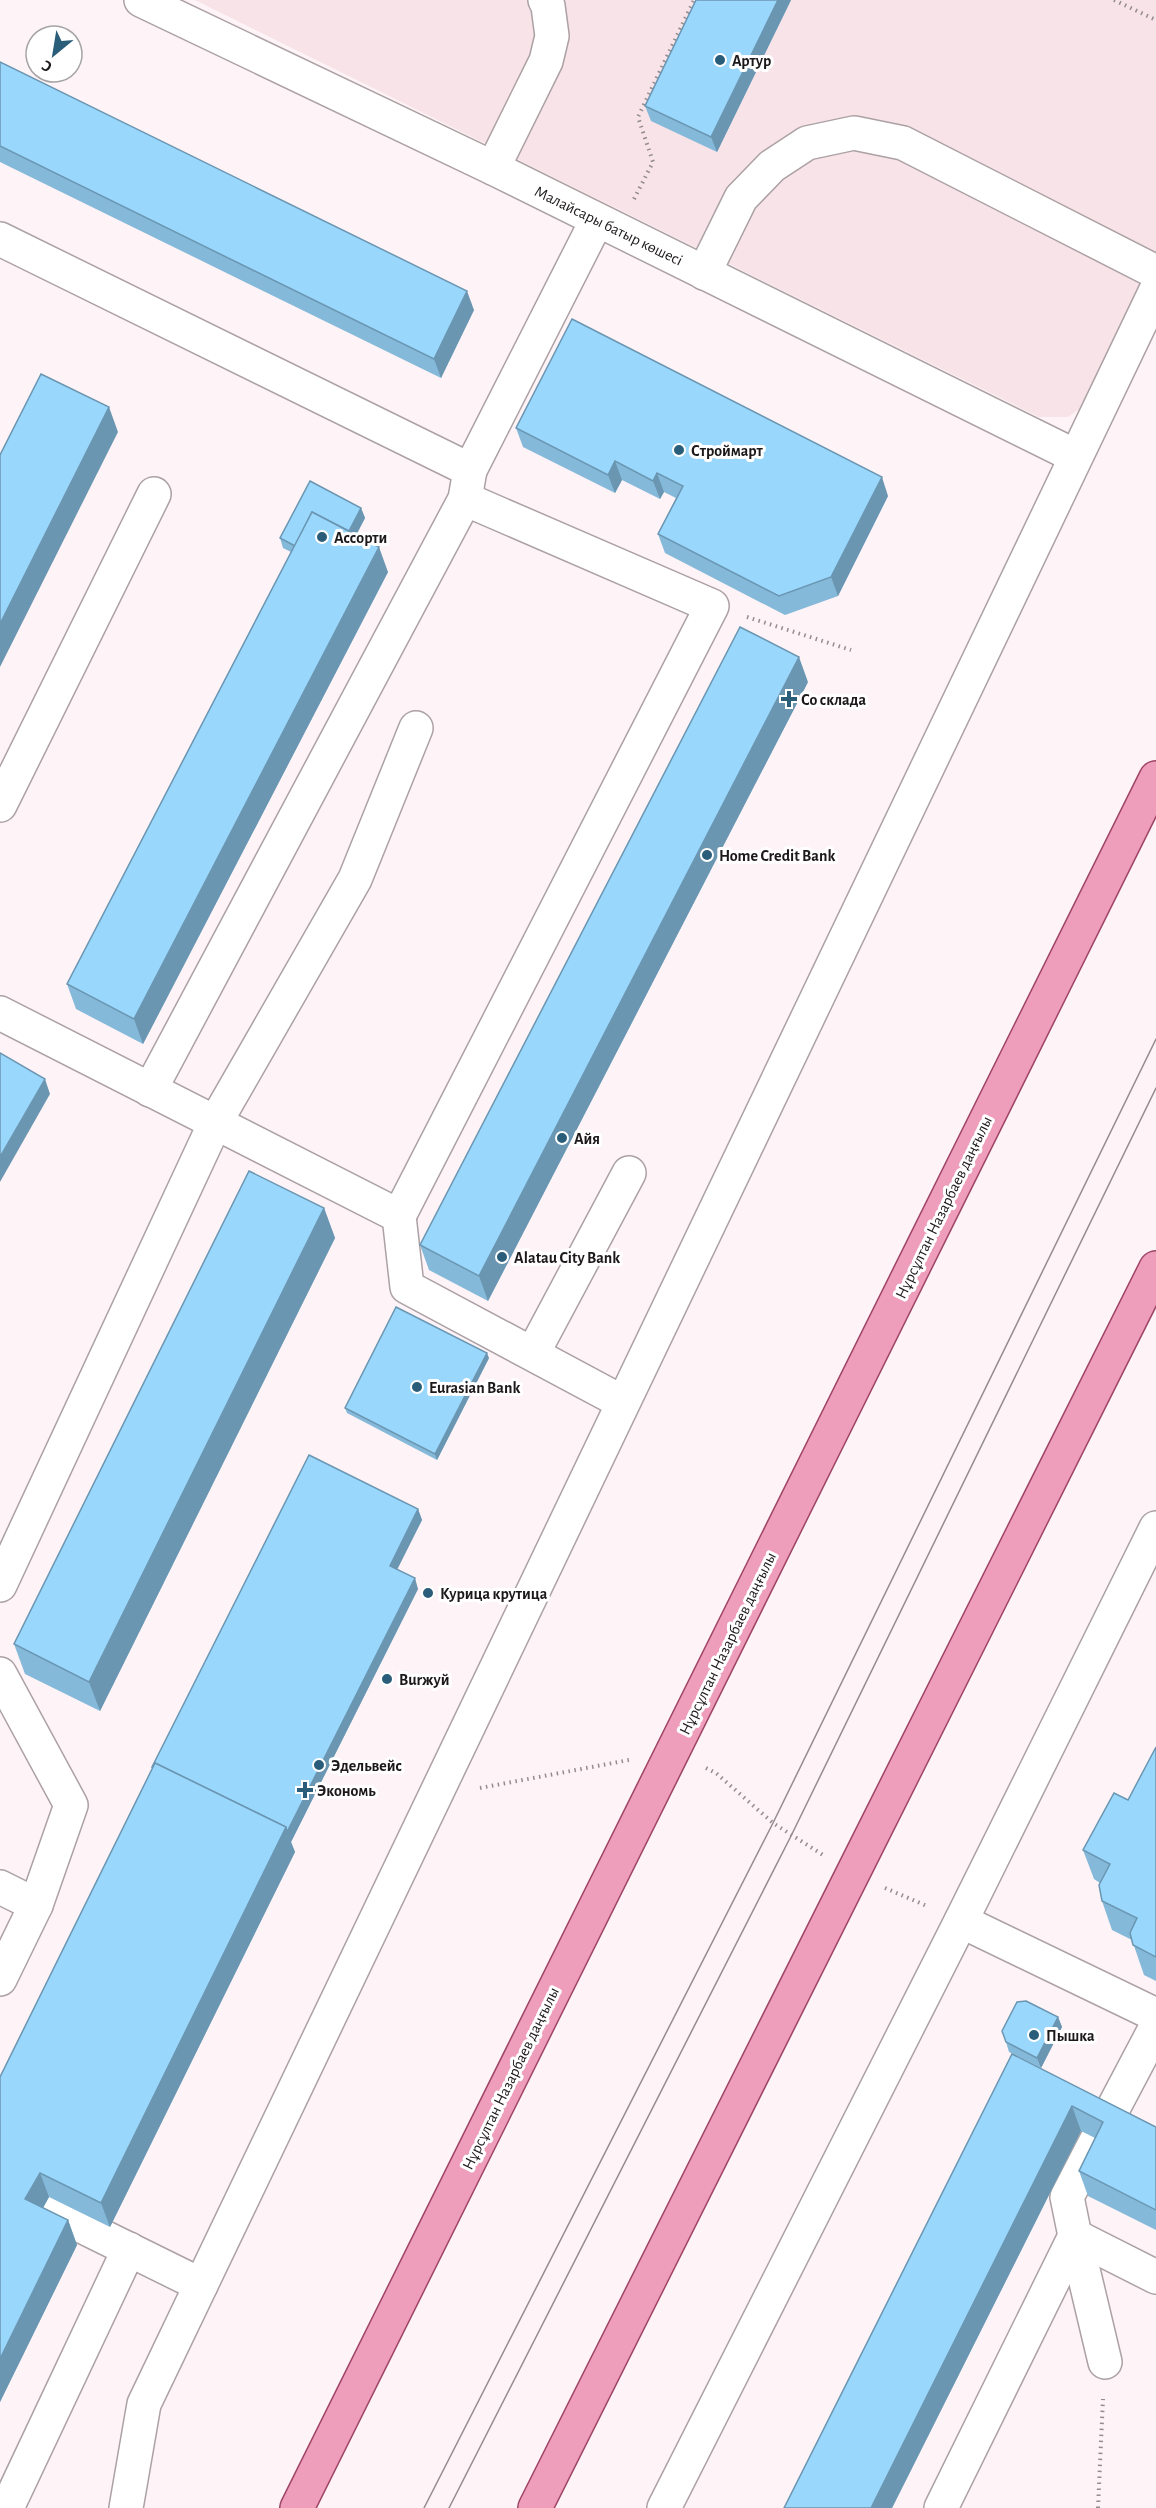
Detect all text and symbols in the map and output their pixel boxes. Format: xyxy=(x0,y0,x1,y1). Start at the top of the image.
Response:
north arrow xyxy=(24,24,84,84)
marker: Артур xyxy=(713,53,727,67)
place label: Артур xyxy=(732,53,771,70)
text: С xyxy=(39,57,55,75)
street label: Малайсары батыр көшесі xyxy=(532,183,685,269)
marker: Строймарт xyxy=(672,443,686,457)
place label: Строймарт xyxy=(691,443,764,459)
marker: Ассорти xyxy=(315,530,329,544)
place label: Ассорти xyxy=(334,530,387,546)
marker: Со склада xyxy=(782,692,796,706)
place label: Со склада xyxy=(801,692,866,708)
marker: Home Credit Bank xyxy=(700,848,714,862)
place label: Home Credit Bank xyxy=(719,848,835,864)
street label: Нұрсұлтан Назарбаев даңғылы xyxy=(893,1114,995,1301)
marker: Айя xyxy=(555,1131,569,1145)
place label: Айя xyxy=(574,1131,600,1147)
marker: Alatau City Bank xyxy=(495,1250,509,1264)
place label: Alatau City Bank xyxy=(514,1250,620,1267)
marker: Eurasian Bank xyxy=(410,1380,424,1394)
place label: Eurasian Bank xyxy=(429,1380,520,1396)
street label: Нұрсұлтан Назарбаев даңғылы xyxy=(677,1550,779,1737)
marker: Курица крутица xyxy=(421,1586,435,1600)
place label: Курица крутица xyxy=(440,1586,548,1603)
marker: Burжуй xyxy=(380,1672,394,1686)
place label: Burжуй xyxy=(399,1672,450,1689)
marker: Эдельвейс xyxy=(312,1758,326,1772)
place label: Эдельвейс xyxy=(331,1758,402,1774)
marker: Экономь xyxy=(298,1783,312,1797)
place label: Экономь xyxy=(317,1783,376,1799)
street label: Нұрсұлтан Назарбаев даңғылы xyxy=(460,1985,562,2172)
marker: Пышка xyxy=(1027,2028,1041,2042)
place label: Пышка xyxy=(1046,2028,1095,2044)

